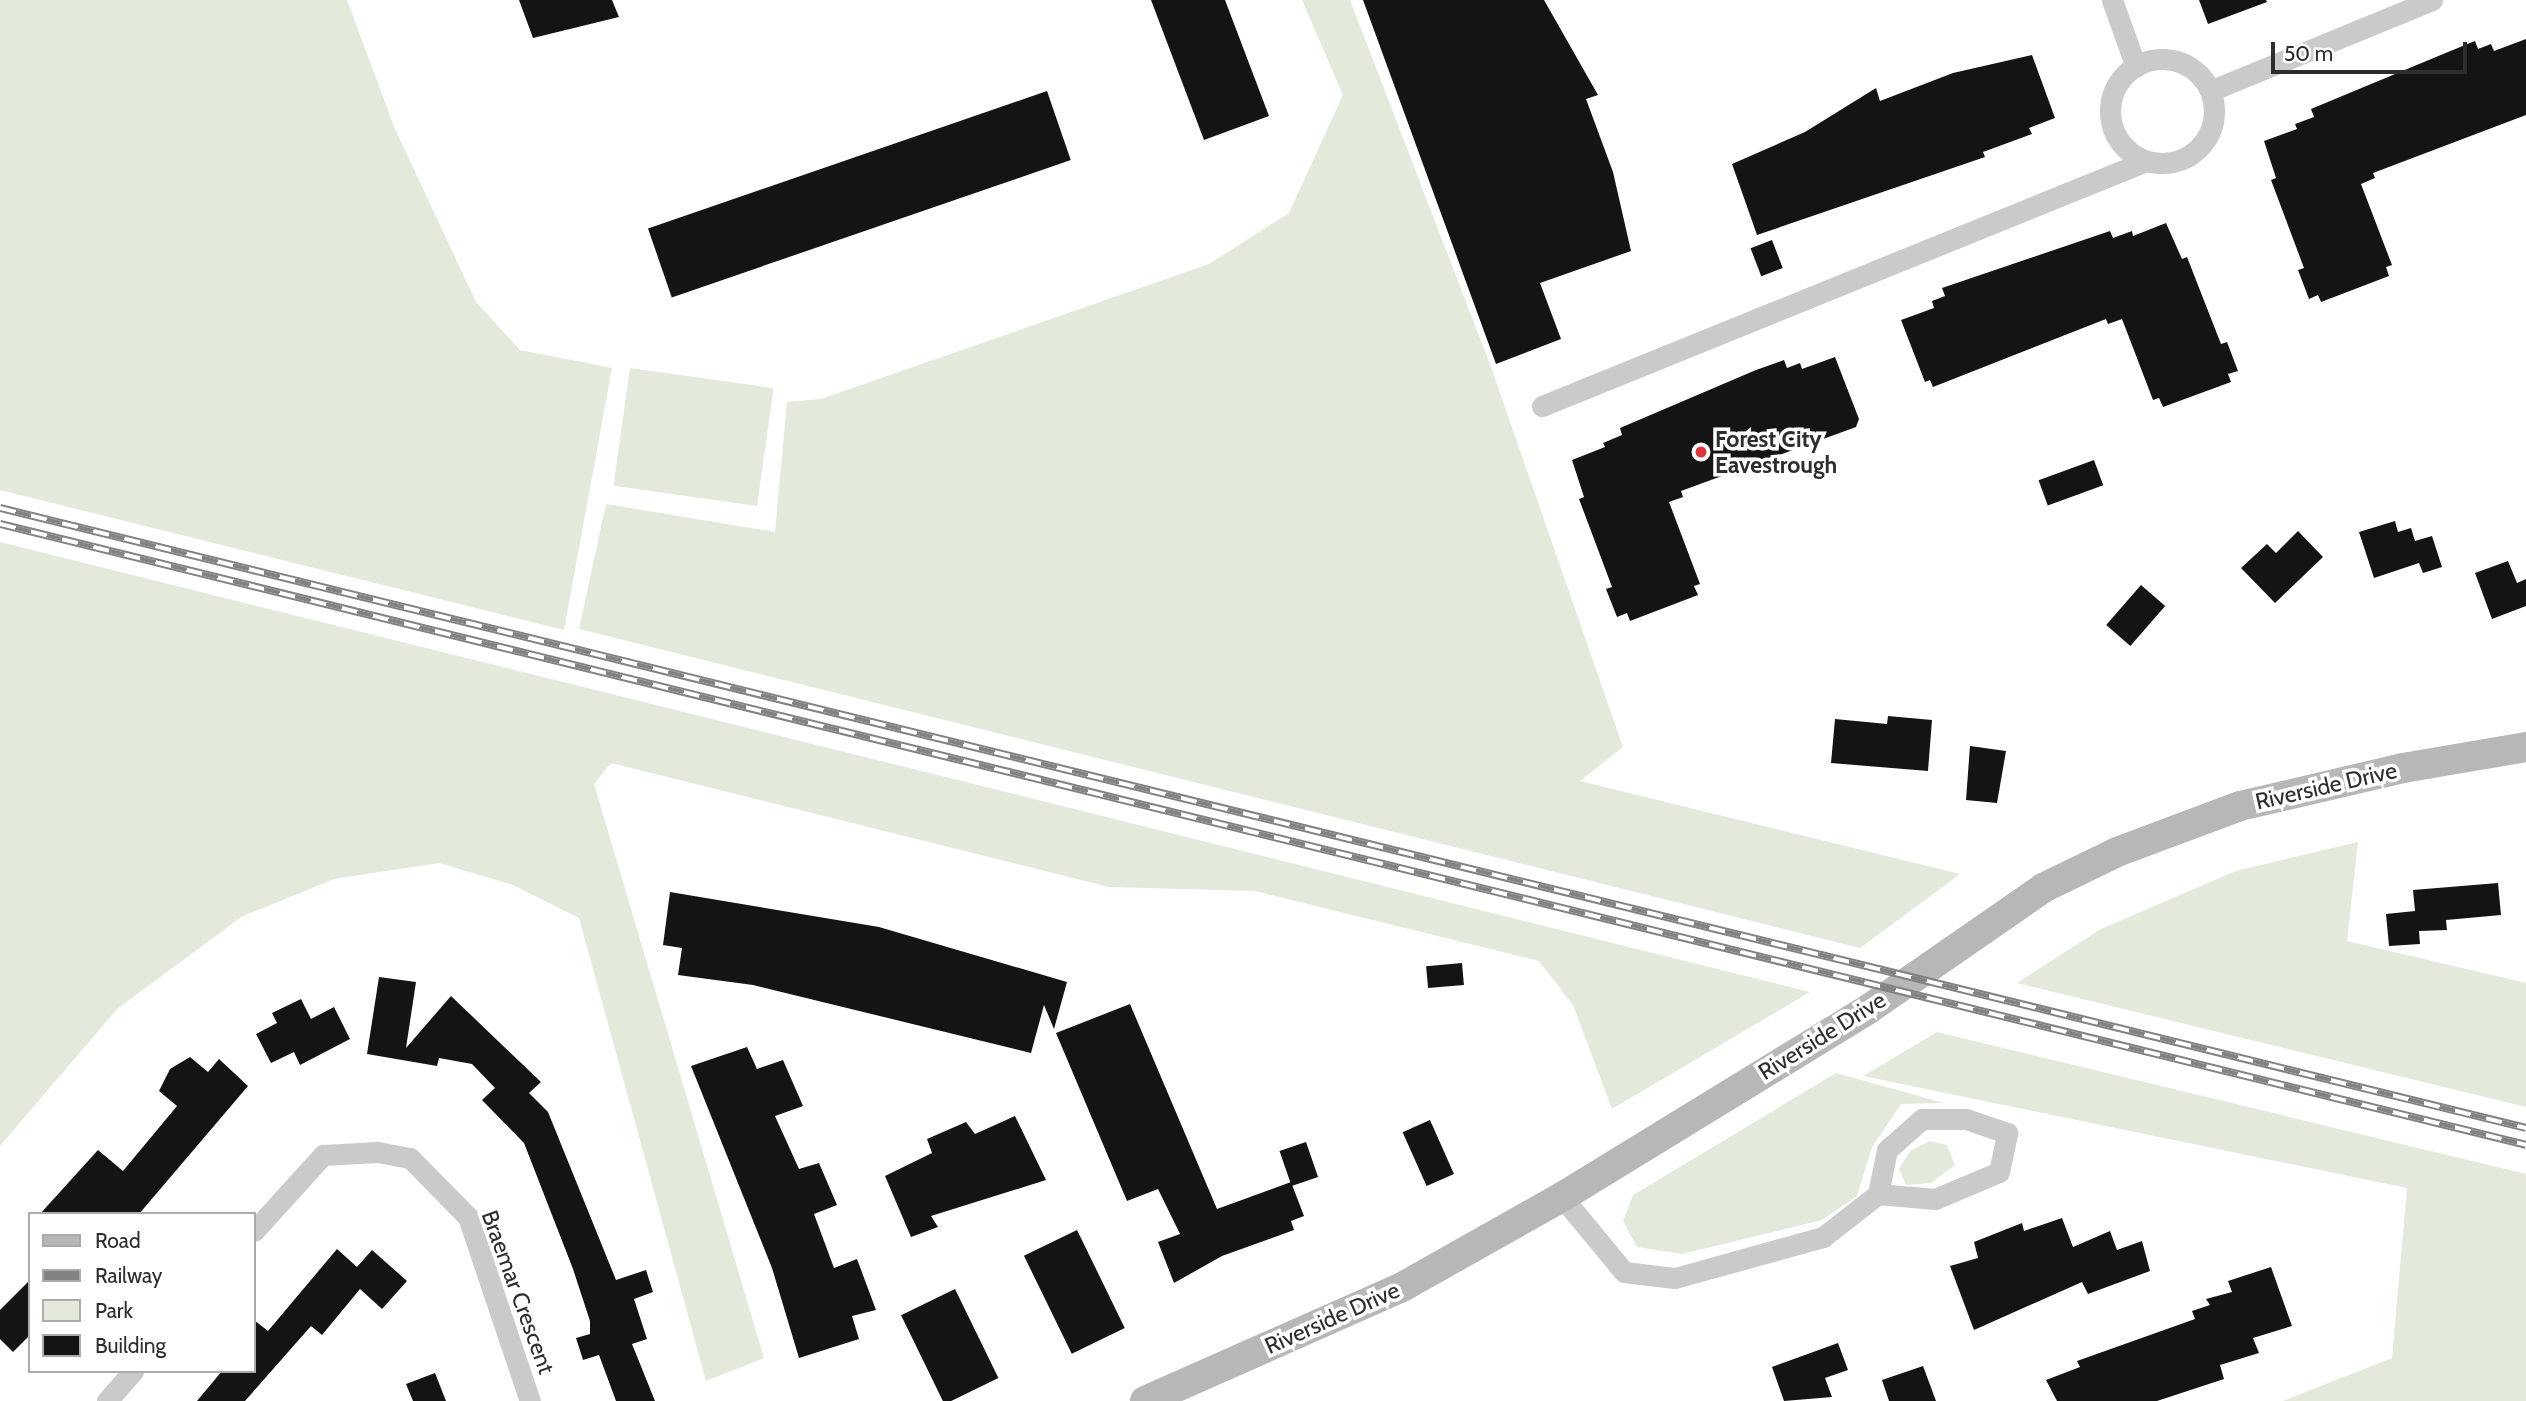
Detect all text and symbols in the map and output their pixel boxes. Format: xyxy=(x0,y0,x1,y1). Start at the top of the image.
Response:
scale bar xyxy=(2274,28,2470,72)
text: 50 m xyxy=(2284,41,2333,66)
place label: Forest City Eavestrough xyxy=(1715,425,1837,479)
marker: Forest City Eavestrough xyxy=(1693,444,1709,460)
street label: Riverside Drive xyxy=(2253,756,2399,816)
street label: Riverside Drive xyxy=(1753,986,1891,1086)
street label: Braemar Crescent xyxy=(476,1207,560,1377)
legend xyxy=(28,1212,256,1373)
text: Road xyxy=(95,1228,141,1253)
text: Railway xyxy=(95,1263,162,1288)
street label: Riverside Drive xyxy=(1260,1276,1404,1360)
text: Park xyxy=(95,1298,133,1323)
text: Building xyxy=(95,1333,166,1358)

